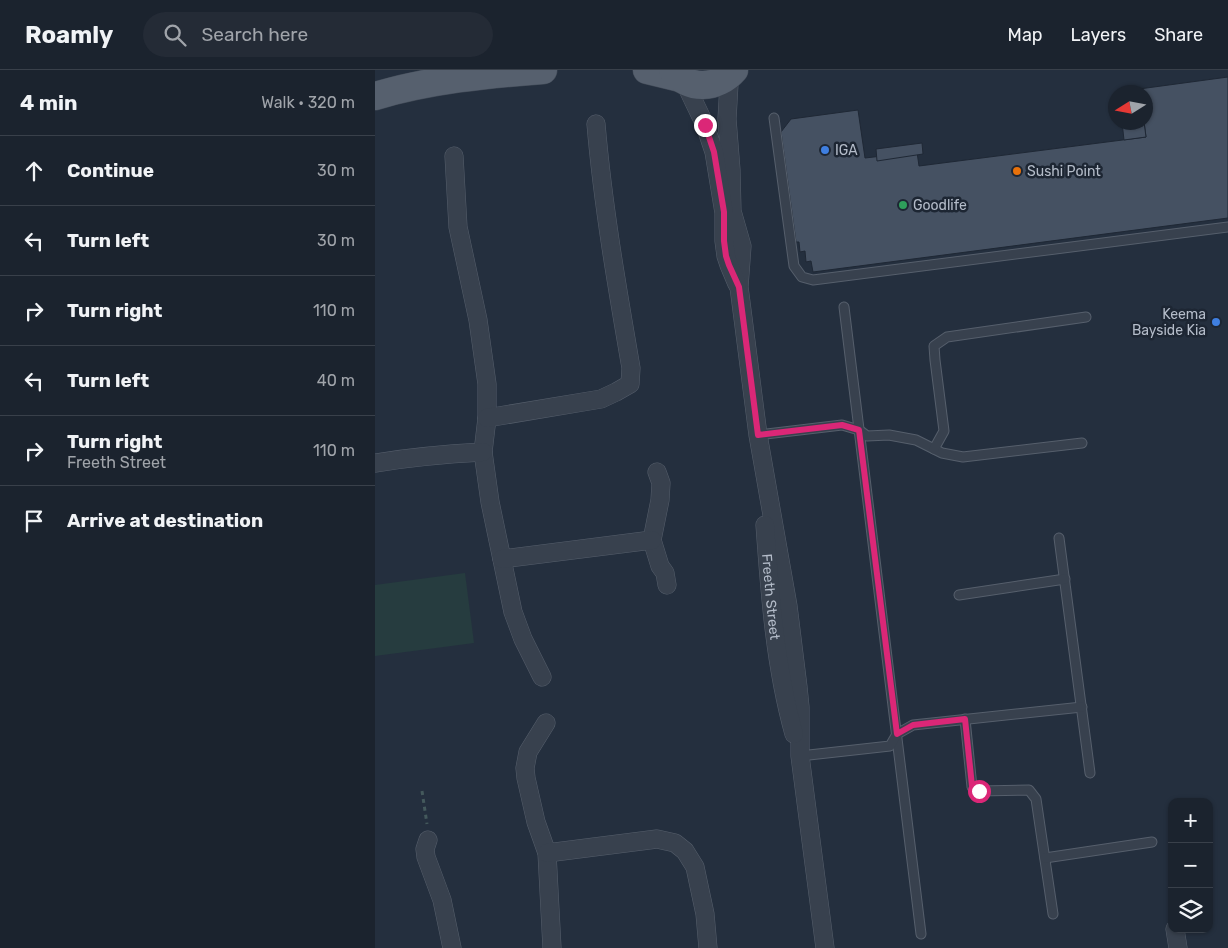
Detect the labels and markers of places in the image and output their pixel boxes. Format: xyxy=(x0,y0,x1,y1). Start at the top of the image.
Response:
place label: IGA xyxy=(835,142,858,159)
marker: IGA xyxy=(819,144,831,156)
place label: Sushi Point xyxy=(1027,163,1101,180)
marker: Sushi Point xyxy=(1011,165,1023,177)
place label: Goodlife xyxy=(913,197,967,214)
marker: Goodlife xyxy=(897,199,909,211)
place label: Keema Bayside Kia xyxy=(1132,306,1206,339)
marker: Keema Bayside Kia xyxy=(1210,316,1222,328)

